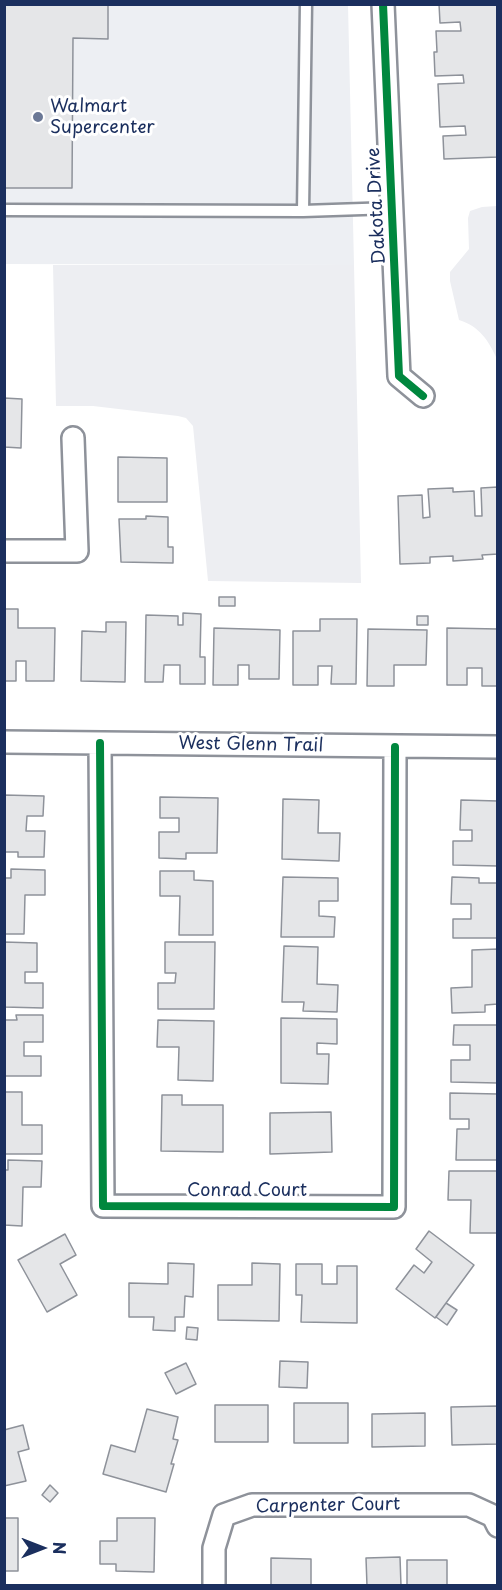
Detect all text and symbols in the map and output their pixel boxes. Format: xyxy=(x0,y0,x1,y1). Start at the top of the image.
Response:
place label: Walmart Supercenter xyxy=(50,96,155,138)
marker: Walmart Supercenter xyxy=(31,110,45,124)
street label: Dakota Drive xyxy=(363,147,391,265)
street label: West Glenn Trail xyxy=(178,733,324,757)
street label: Conrad Court xyxy=(187,1180,307,1202)
street label: Carpenter Court xyxy=(255,1494,401,1518)
north arrow xyxy=(12,1518,72,1578)
text: N xyxy=(48,1542,72,1554)

